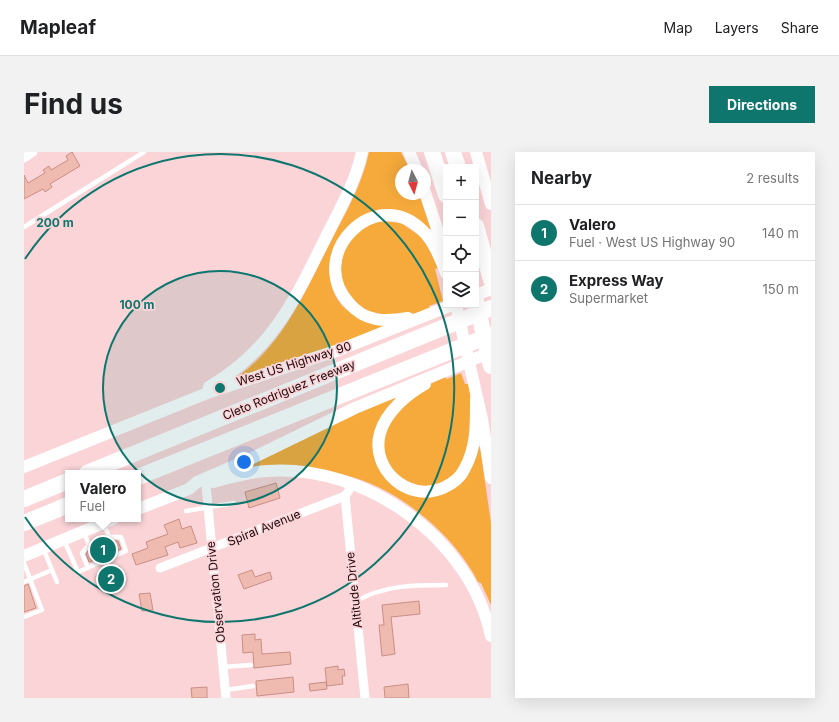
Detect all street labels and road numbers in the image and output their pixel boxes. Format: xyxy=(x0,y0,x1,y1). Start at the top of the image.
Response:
street label: West US Highway 90 xyxy=(235,338,353,389)
street label: Cleto Rodriguez Freeway xyxy=(220,356,358,423)
street label: Spiral Avenue xyxy=(225,506,303,549)
street label: Observation Drive xyxy=(203,540,228,644)
street label: Altitude Drive xyxy=(342,551,365,629)

